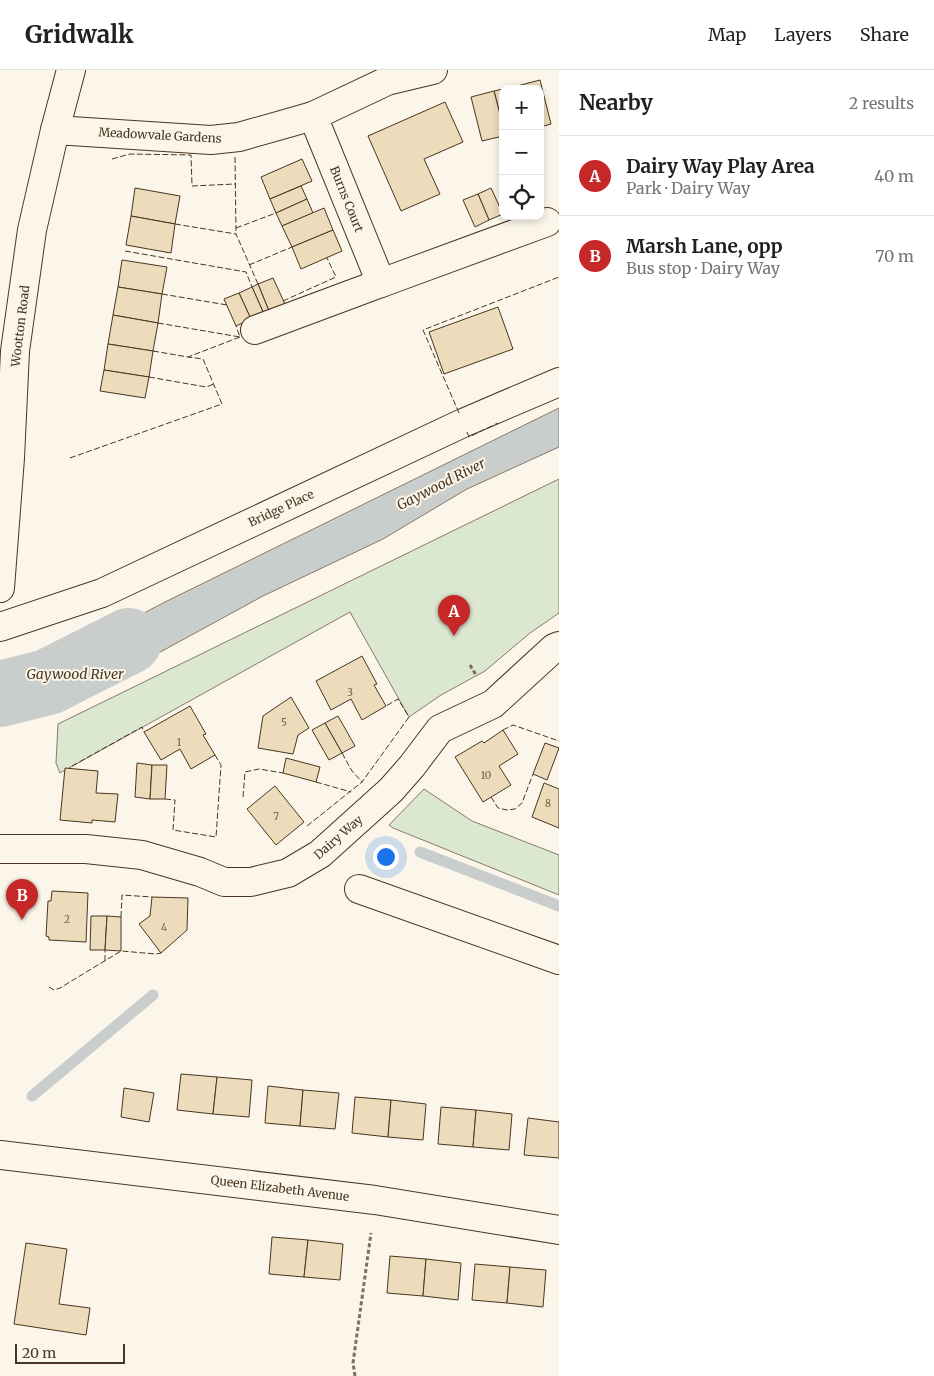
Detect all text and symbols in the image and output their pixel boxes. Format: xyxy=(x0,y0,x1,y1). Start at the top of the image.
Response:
text: Gridwalk xyxy=(25,19,134,50)
text: Map xyxy=(708,23,746,46)
text: Layers xyxy=(774,23,832,46)
text: Share xyxy=(860,23,909,46)
map controls xyxy=(499,85,544,220)
button: + xyxy=(499,85,544,130)
text: Nearby xyxy=(579,89,653,116)
text: 2 results xyxy=(849,93,914,113)
street label: Meadowvale Gardens xyxy=(98,124,222,146)
button: − xyxy=(499,130,544,175)
text: Dairy Way Play Area xyxy=(626,154,815,178)
street label: Burns Court xyxy=(327,164,367,234)
text: A xyxy=(589,166,601,186)
text: 40 m xyxy=(874,166,914,186)
button: locate xyxy=(499,175,544,220)
text: Park · Dairy Way xyxy=(626,178,750,198)
text: Marsh Lane, opp xyxy=(626,234,783,258)
text: B xyxy=(589,246,601,266)
text: 70 m xyxy=(875,246,914,266)
text: Bus stop · Dairy Way xyxy=(626,258,780,278)
street label: Wootton Road xyxy=(7,284,32,369)
water label: Gaywood River xyxy=(394,454,489,514)
street label: Bridge Place xyxy=(246,486,316,530)
pin: A xyxy=(438,595,470,636)
water label: Gaywood River xyxy=(26,665,124,683)
house number: 3 xyxy=(347,686,353,699)
house number: 5 xyxy=(281,716,287,729)
house number: 1 xyxy=(177,736,182,749)
house number: 10 xyxy=(481,769,491,782)
house number: 8 xyxy=(545,797,551,810)
house number: 7 xyxy=(273,810,279,823)
street label: Dairy Way xyxy=(311,812,365,862)
your location xyxy=(373,844,399,870)
pin: B xyxy=(6,879,38,920)
house number: 2 xyxy=(64,913,70,926)
house number: 4 xyxy=(161,921,167,934)
street label: Queen Elizabeth Avenue xyxy=(210,1172,350,1204)
scale bar xyxy=(15,1341,125,1364)
text: 20 m xyxy=(22,1344,56,1362)

